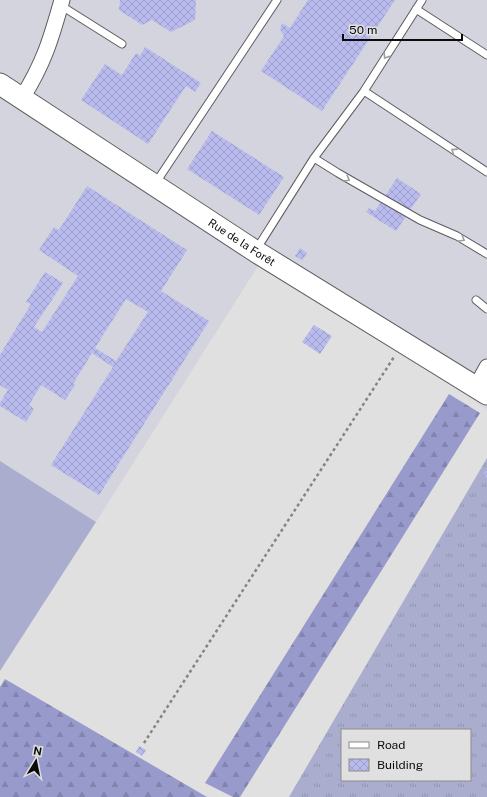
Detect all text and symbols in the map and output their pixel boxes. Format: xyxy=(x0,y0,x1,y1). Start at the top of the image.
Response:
scale bar xyxy=(343,16,462,42)
text: 50 m xyxy=(349,23,377,37)
one-way arrow xyxy=(383,52,390,59)
one-way arrow xyxy=(452,149,459,156)
one-way arrow xyxy=(343,174,350,181)
street label: Rue de la Forêt xyxy=(206,216,277,268)
one-way arrow xyxy=(458,235,465,242)
legend xyxy=(341,729,471,781)
text: Road xyxy=(377,738,405,752)
north arrow xyxy=(16,741,56,781)
text: N xyxy=(32,744,43,758)
text: Building xyxy=(377,758,423,772)

